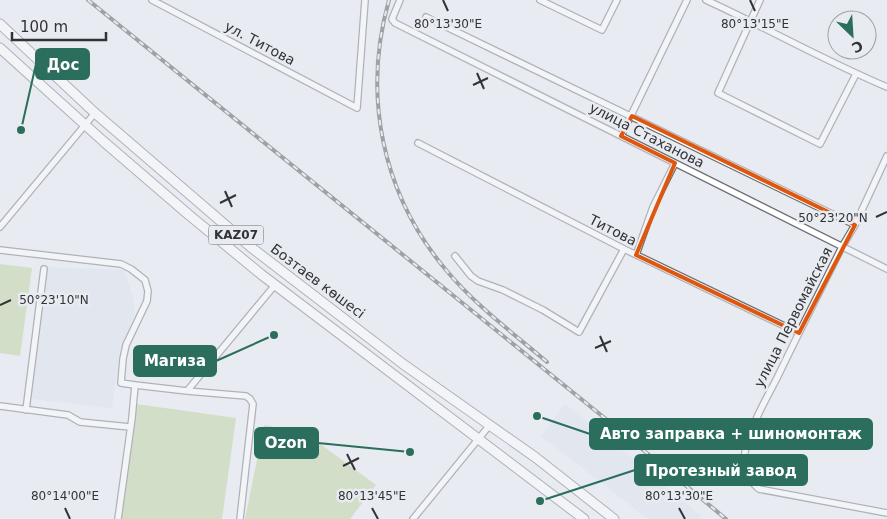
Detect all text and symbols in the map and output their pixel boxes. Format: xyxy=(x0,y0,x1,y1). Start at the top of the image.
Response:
scale bar xyxy=(12,10,106,42)
north arrow xyxy=(827,10,877,60)
text: 80°13'30"E xyxy=(414,17,482,31)
text: 80°13'15"E xyxy=(721,17,789,31)
text: 100 m xyxy=(20,18,68,36)
street label: ул. Титова xyxy=(222,18,298,68)
text: С xyxy=(849,37,866,56)
callout: Дос xyxy=(36,49,89,79)
text: Дос xyxy=(47,56,79,74)
street label: улица Стаханова xyxy=(587,99,707,171)
street label: Титова xyxy=(586,211,639,249)
text: 50°23'20"N xyxy=(798,211,868,225)
road number: KAZ07 xyxy=(208,226,264,244)
street label: Бозтаев көшесі xyxy=(268,240,368,322)
street label: улица Первомайская xyxy=(751,244,835,390)
text: 50°23'10"N xyxy=(19,293,89,307)
callout: Магиза xyxy=(134,346,216,376)
text: Магиза xyxy=(144,352,206,370)
callout: Авто заправка + шиномонтаж xyxy=(590,419,872,449)
text: Авто заправка + шиномонтаж xyxy=(600,425,862,443)
callout: Ozon xyxy=(255,428,318,458)
text: Ozon xyxy=(265,434,307,452)
callout: Протезный завод xyxy=(635,455,807,485)
text: Протезный завод xyxy=(645,462,797,480)
text: 80°14'00"E xyxy=(31,489,99,503)
text: 80°13'45"E xyxy=(338,489,406,503)
text: 80°13'30"E xyxy=(645,489,713,503)

